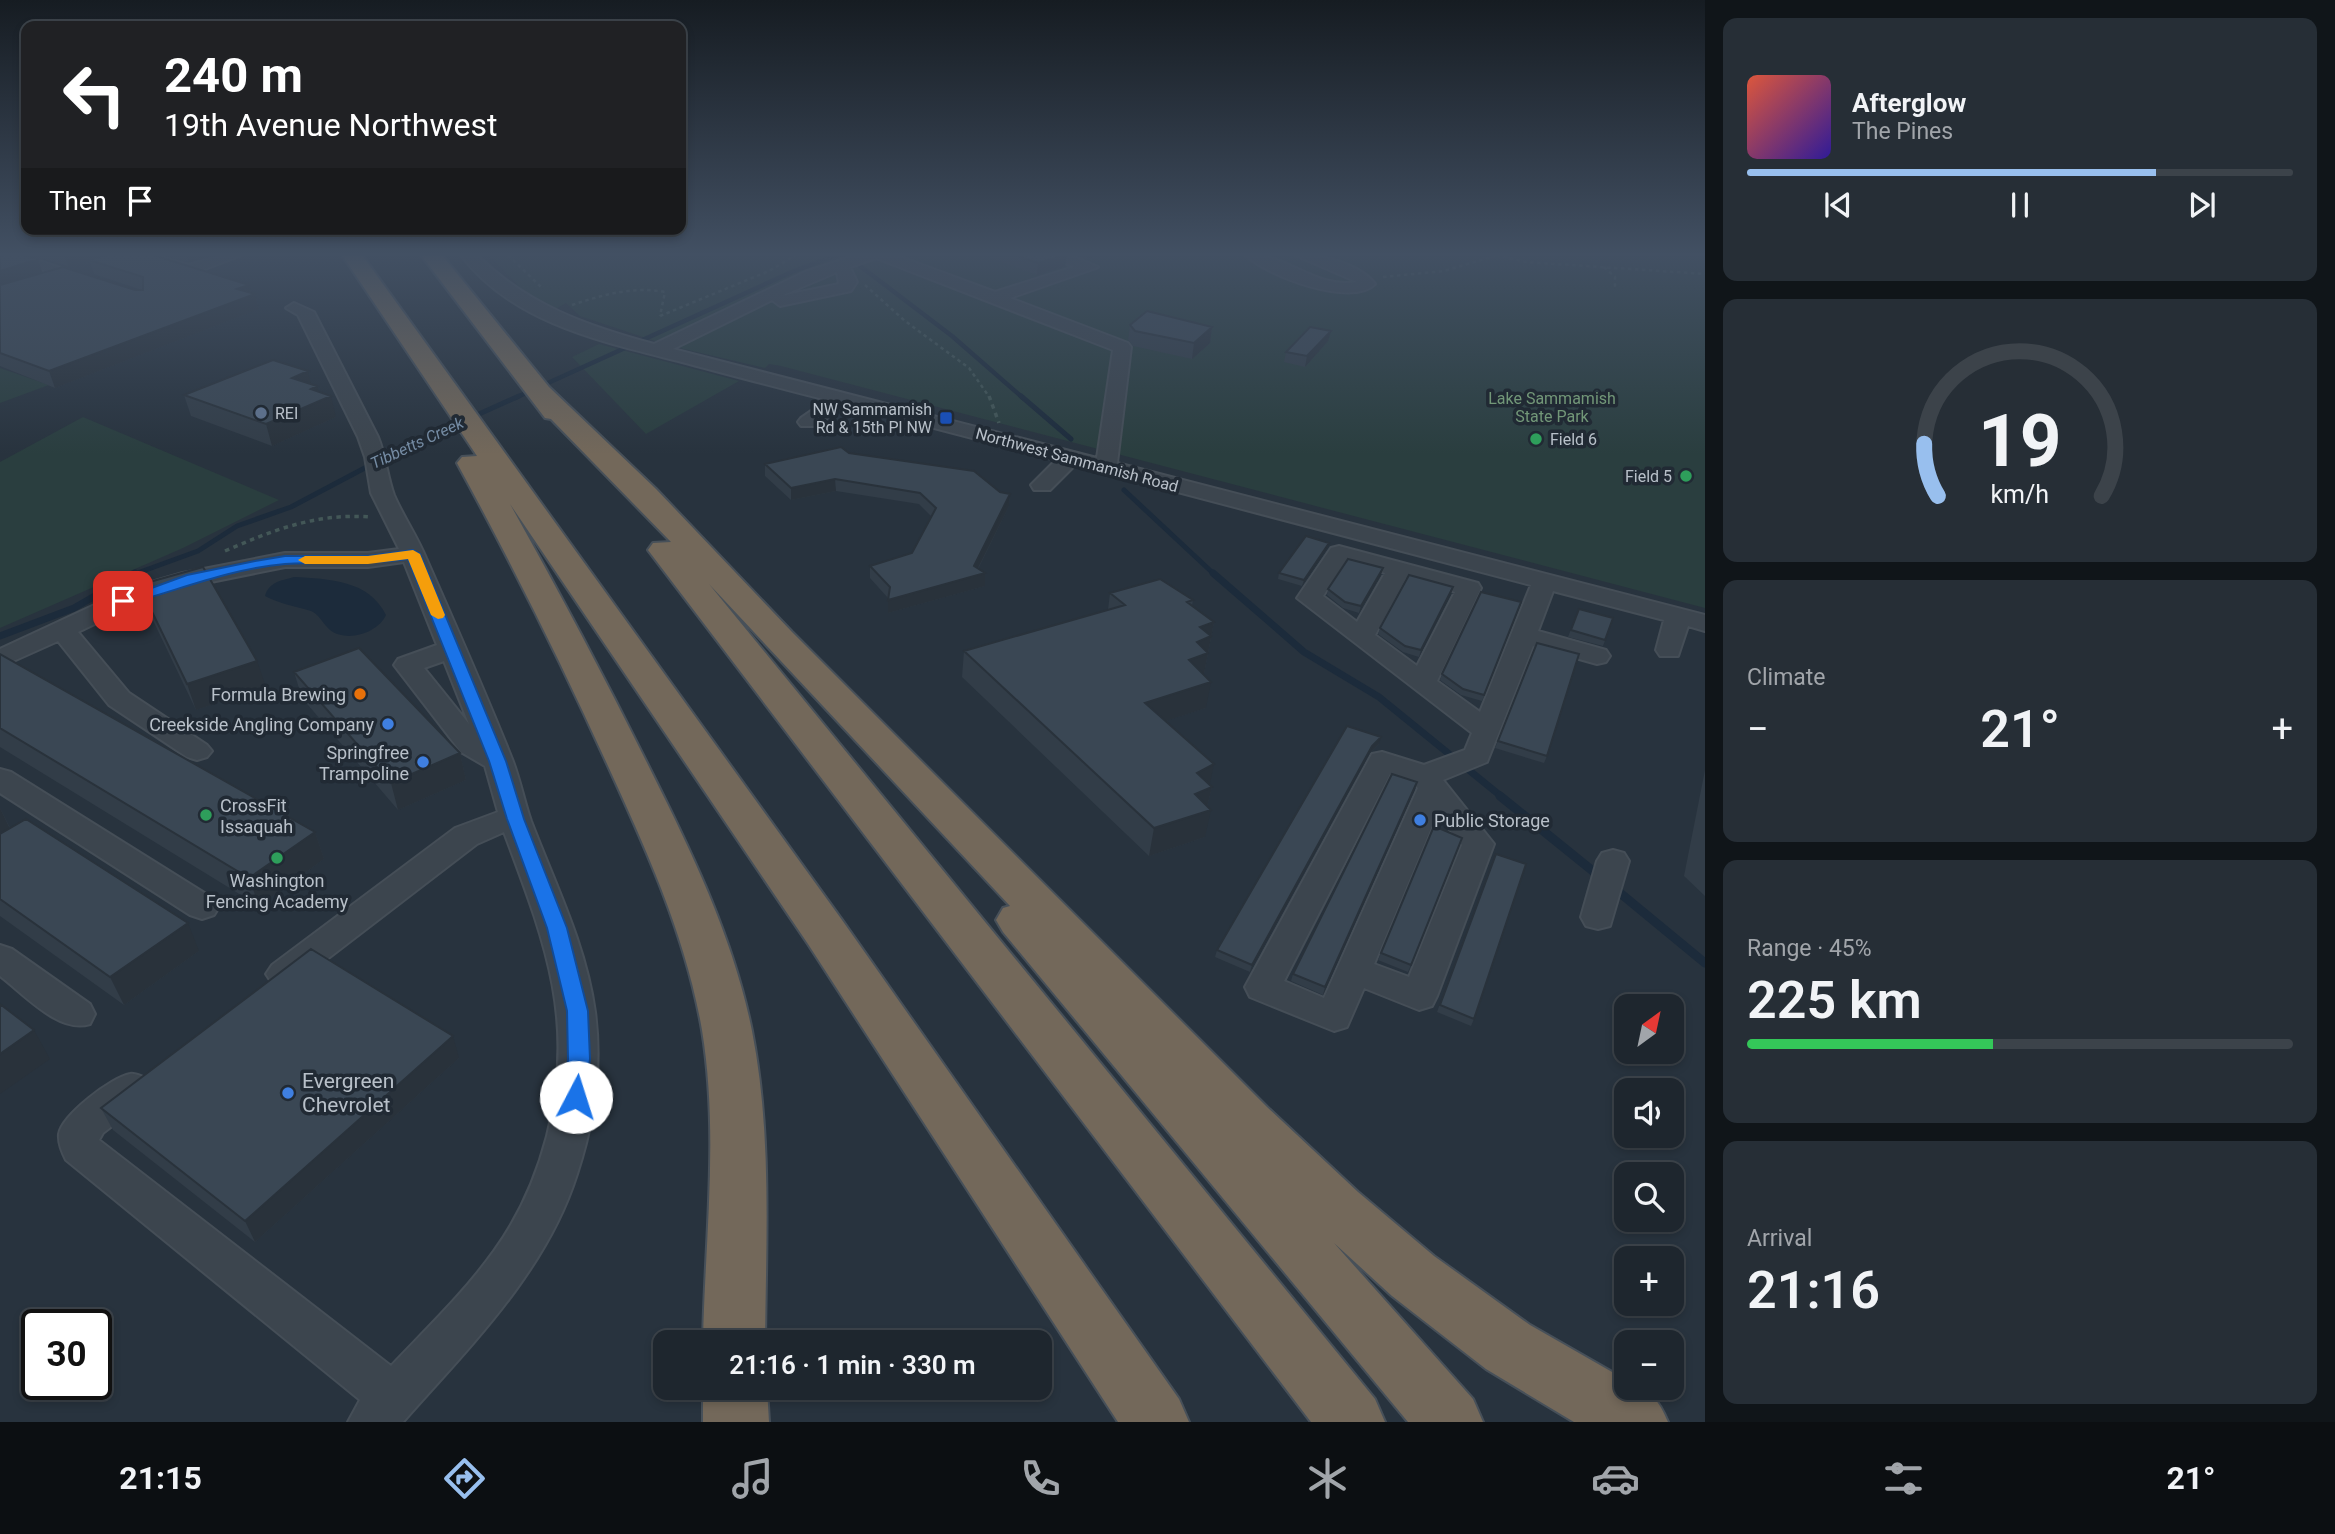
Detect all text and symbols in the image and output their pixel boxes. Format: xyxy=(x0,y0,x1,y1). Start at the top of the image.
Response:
text: 240 m xyxy=(164,47,303,104)
icon: left xyxy=(49,49,140,140)
text: Afterglow xyxy=(1852,88,1966,118)
text: 19th Avenue Northwest xyxy=(164,106,497,144)
text: The Pines xyxy=(1852,118,1953,145)
icon: arrive xyxy=(121,182,159,220)
text: Then xyxy=(49,186,107,216)
icon: previous xyxy=(1819,186,1857,224)
icon: pause xyxy=(2001,186,2039,224)
icon: next xyxy=(2183,186,2221,224)
park label: Lake Sammamish State Park xyxy=(1488,389,1616,426)
text: 19 xyxy=(1978,399,2062,485)
place label: NW Sammamish Rd & 15th Pl NW xyxy=(812,400,932,437)
place label: REI xyxy=(275,404,298,423)
marker: REI xyxy=(253,405,269,421)
marker: NW Sammamish Rd & 15th Pl NW xyxy=(938,410,954,426)
water label: Tibbetts Creek xyxy=(368,413,467,473)
street label: Northwest Sammamish Road xyxy=(974,424,1180,496)
place label: Field 6 xyxy=(1550,430,1597,449)
marker: Field 6 xyxy=(1528,431,1544,447)
place label: Field 5 xyxy=(1625,467,1672,486)
marker: Field 5 xyxy=(1678,468,1694,484)
text: km/h xyxy=(1991,480,2049,509)
pin xyxy=(93,571,153,631)
icon: arrive xyxy=(104,582,142,620)
text: Climate xyxy=(1747,664,1826,691)
place label: Formula Brewing xyxy=(211,684,346,705)
marker: Formula Brewing xyxy=(352,686,368,702)
text: 21° xyxy=(1980,699,2060,760)
text: − xyxy=(1747,707,1769,751)
text: + xyxy=(2271,707,2293,751)
place label: Creekside Angling Company xyxy=(149,714,374,735)
marker: Creekside Angling Company xyxy=(380,716,396,732)
place label: Springfree Trampoline xyxy=(319,742,409,784)
marker: Springfree Trampoline xyxy=(415,754,431,770)
place label: CrossFit Issaquah xyxy=(220,795,293,837)
marker: CrossFit Issaquah xyxy=(198,807,214,823)
place label: Public Storage xyxy=(1434,810,1550,831)
marker: Public Storage xyxy=(1412,812,1428,828)
marker: Washington Fencing Academy xyxy=(269,850,285,866)
place label: Washington Fencing Academy xyxy=(206,870,349,912)
text: Range · 45% xyxy=(1747,935,1872,962)
text: 225 km xyxy=(1747,970,1922,1031)
north arrow xyxy=(1614,994,1684,1064)
map controls xyxy=(1614,994,1684,1400)
position arrow xyxy=(539,1060,613,1134)
place label: Evergreen Chevrolet xyxy=(302,1069,394,1117)
button: sound xyxy=(1614,1078,1684,1148)
marker: Evergreen Chevrolet xyxy=(280,1085,296,1101)
button: search xyxy=(1614,1162,1684,1232)
text: Arrival xyxy=(1747,1225,1812,1252)
button: + xyxy=(1614,1246,1684,1316)
text: 21:16 xyxy=(1747,1260,1880,1321)
speed limit sign: 30 xyxy=(21,1309,112,1400)
button: − xyxy=(1614,1330,1684,1400)
text: 21:16 · 1 min · 330 m xyxy=(729,1350,976,1380)
icon: directions xyxy=(440,1454,489,1503)
icon: music xyxy=(728,1454,777,1503)
icon: phone xyxy=(1016,1454,1065,1503)
icon: climate xyxy=(1303,1454,1352,1503)
icon: car xyxy=(1591,1454,1640,1503)
icon: filters xyxy=(1879,1454,1928,1503)
text: 21:15 xyxy=(119,1459,202,1497)
text: 21° xyxy=(2166,1459,2216,1497)

